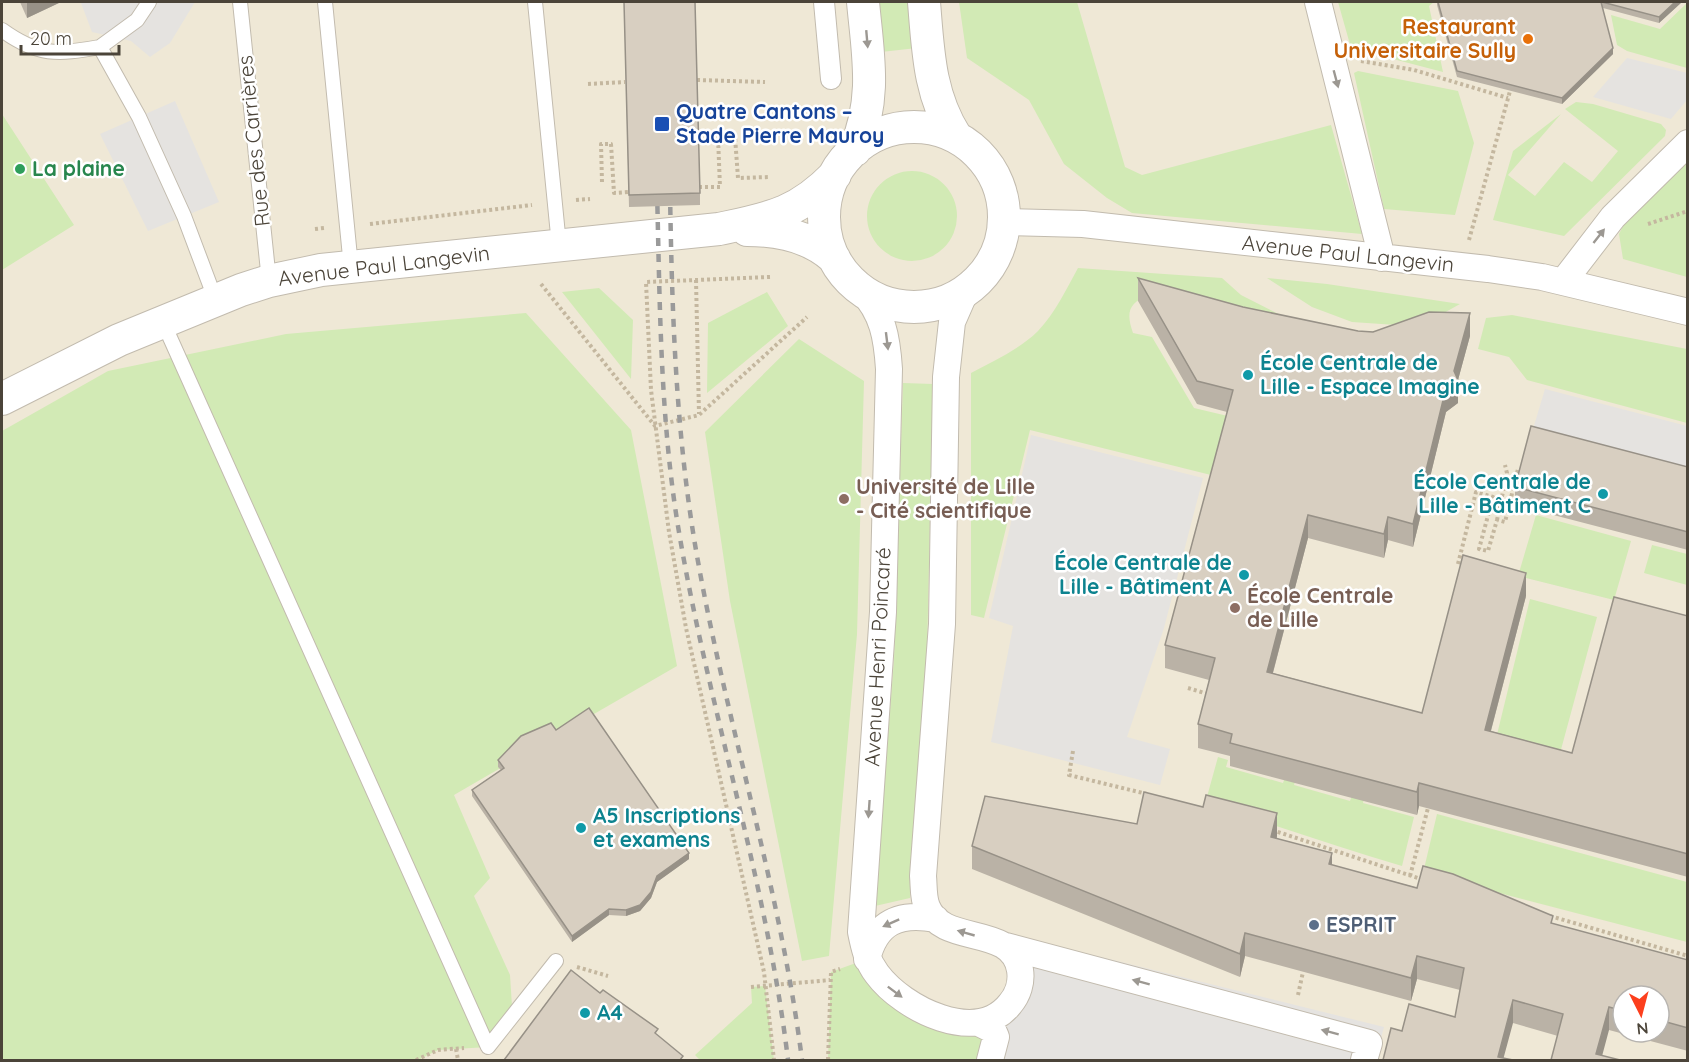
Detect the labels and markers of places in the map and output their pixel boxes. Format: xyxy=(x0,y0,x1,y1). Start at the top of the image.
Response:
place label: Restaurant Universitaire Sully xyxy=(1334,13,1516,63)
marker: Restaurant Universitaire Sully xyxy=(1521,32,1535,46)
place label: Quatre Cantons – Stade Pierre Mauroy xyxy=(676,98,884,148)
marker: Quatre Cantons – Stade Pierre Mauroy xyxy=(653,115,671,133)
place label: La plaine xyxy=(32,155,125,181)
marker: La plaine xyxy=(13,162,27,176)
place label: École Centrale de Lille - Espace Imagine xyxy=(1260,349,1480,399)
marker: École Centrale de Lille - Espace Imagine xyxy=(1241,368,1255,382)
place label: École Centrale de Lille - Bâtiment C xyxy=(1413,468,1591,518)
place label: Université de Lille ‐ Cité scientifique xyxy=(856,473,1035,523)
marker: École Centrale de Lille - Bâtiment C xyxy=(1596,487,1610,501)
marker: Université de Lille ‐ Cité scientifique xyxy=(837,492,851,506)
place label: École Centrale de Lille - Bâtiment A xyxy=(1054,549,1233,599)
marker: École Centrale de Lille - Bâtiment A xyxy=(1237,568,1251,582)
place label: École Centrale de Lille xyxy=(1247,582,1393,632)
marker: École Centrale de Lille xyxy=(1228,601,1242,615)
place label: A5 Inscriptions et examens xyxy=(593,802,740,852)
marker: A5 Inscriptions et examens xyxy=(574,821,588,835)
place label: ESPRIT xyxy=(1326,911,1397,937)
marker: ESPRIT xyxy=(1307,918,1321,932)
place label: A4 xyxy=(597,999,623,1025)
marker: A4 xyxy=(578,1006,592,1020)

